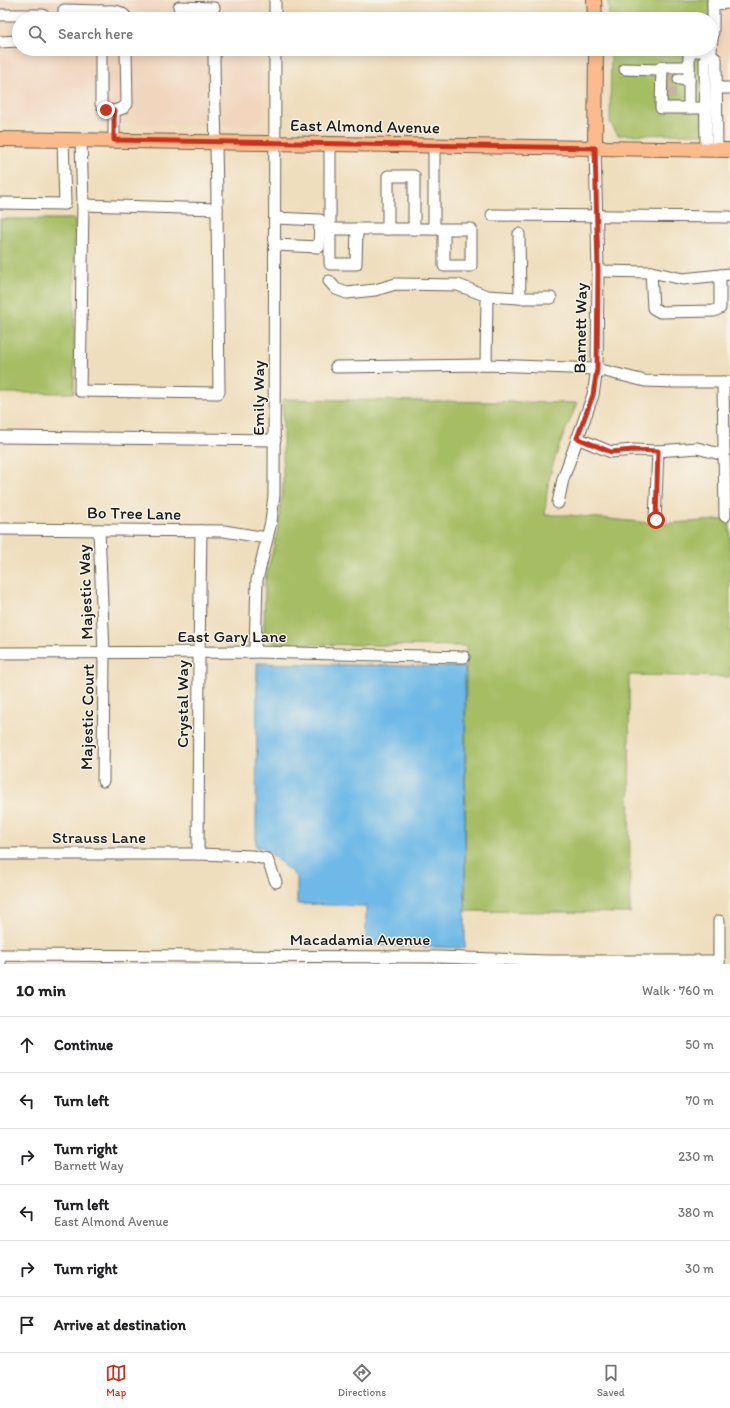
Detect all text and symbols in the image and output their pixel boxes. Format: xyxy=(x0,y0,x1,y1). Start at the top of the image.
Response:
search box xyxy=(12,12,718,56)
icon: search xyxy=(26,23,48,45)
text: Search here xyxy=(58,25,133,43)
route end xyxy=(97,101,115,119)
street label: East Almond Avenue xyxy=(290,115,440,137)
street label: Barnett Way xyxy=(569,282,591,374)
street label: Emily Way xyxy=(248,360,268,436)
street label: Bo Tree Lane xyxy=(87,502,181,524)
route start xyxy=(647,511,665,529)
street label: Majestic Way xyxy=(73,544,97,640)
street label: East Gary Lane xyxy=(177,626,287,646)
street label: Crystal Way xyxy=(172,660,192,748)
street label: Majestic Court xyxy=(76,664,98,770)
street label: Strauss Lane xyxy=(52,827,146,847)
street label: Macadamia Avenue xyxy=(290,929,430,949)
text: 10 min xyxy=(16,980,66,1000)
text: Walk · 760 m xyxy=(642,983,714,998)
icon: ahead xyxy=(16,1034,38,1056)
text: Continue xyxy=(54,1036,113,1054)
text: 50 m xyxy=(685,1037,714,1052)
icon: left xyxy=(16,1090,38,1112)
text: Turn left xyxy=(54,1092,109,1110)
text: 70 m xyxy=(686,1093,714,1108)
text: Turn right xyxy=(54,1140,118,1158)
icon: right xyxy=(16,1146,38,1168)
text: 230 m xyxy=(678,1149,714,1164)
text: Barnett Way xyxy=(54,1158,124,1173)
text: Turn left xyxy=(54,1196,109,1214)
icon: left xyxy=(16,1202,38,1224)
text: 380 m xyxy=(678,1205,714,1220)
text: East Almond Avenue xyxy=(54,1214,169,1229)
icon: right xyxy=(16,1258,38,1280)
text: Turn right xyxy=(54,1260,118,1278)
text: 30 m xyxy=(685,1261,714,1276)
icon: arrive xyxy=(16,1314,38,1336)
text: Arrive at destination xyxy=(54,1316,186,1334)
tab: Map xyxy=(105,1362,127,1399)
tab: Directions xyxy=(338,1362,386,1399)
tab: Saved xyxy=(597,1362,625,1399)

